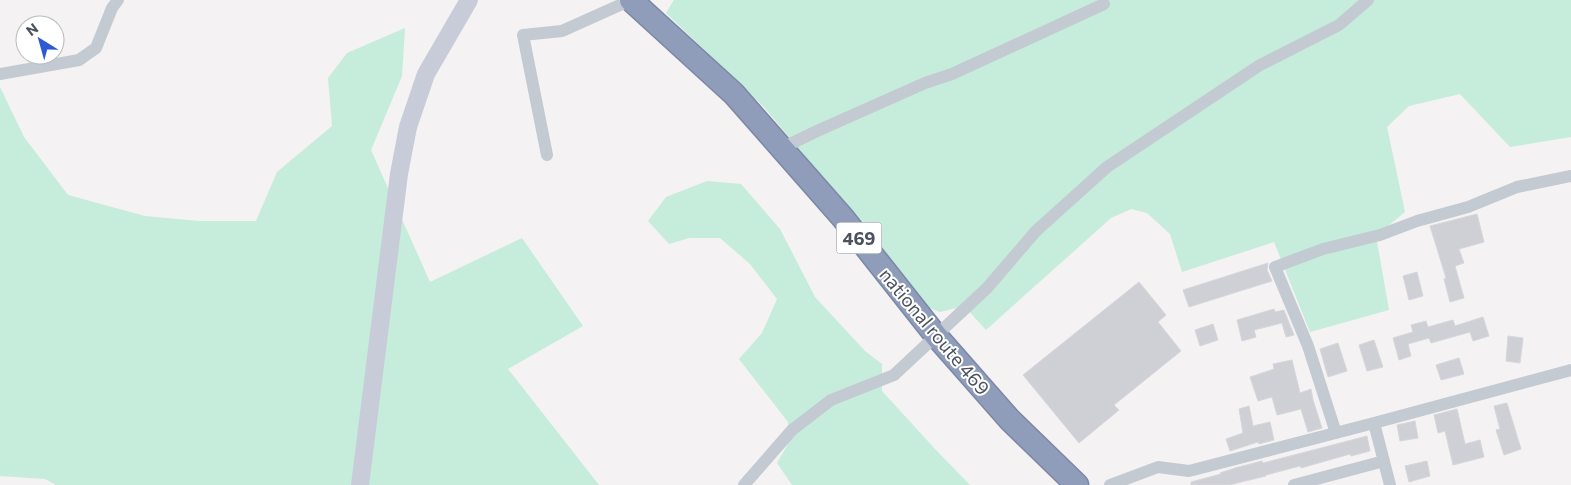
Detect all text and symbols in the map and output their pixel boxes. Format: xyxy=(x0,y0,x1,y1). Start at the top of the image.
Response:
north arrow xyxy=(15,15,65,65)
text: N xyxy=(23,19,41,39)
road number: 469 xyxy=(836,222,882,254)
street label: national route 469 xyxy=(875,263,995,399)

